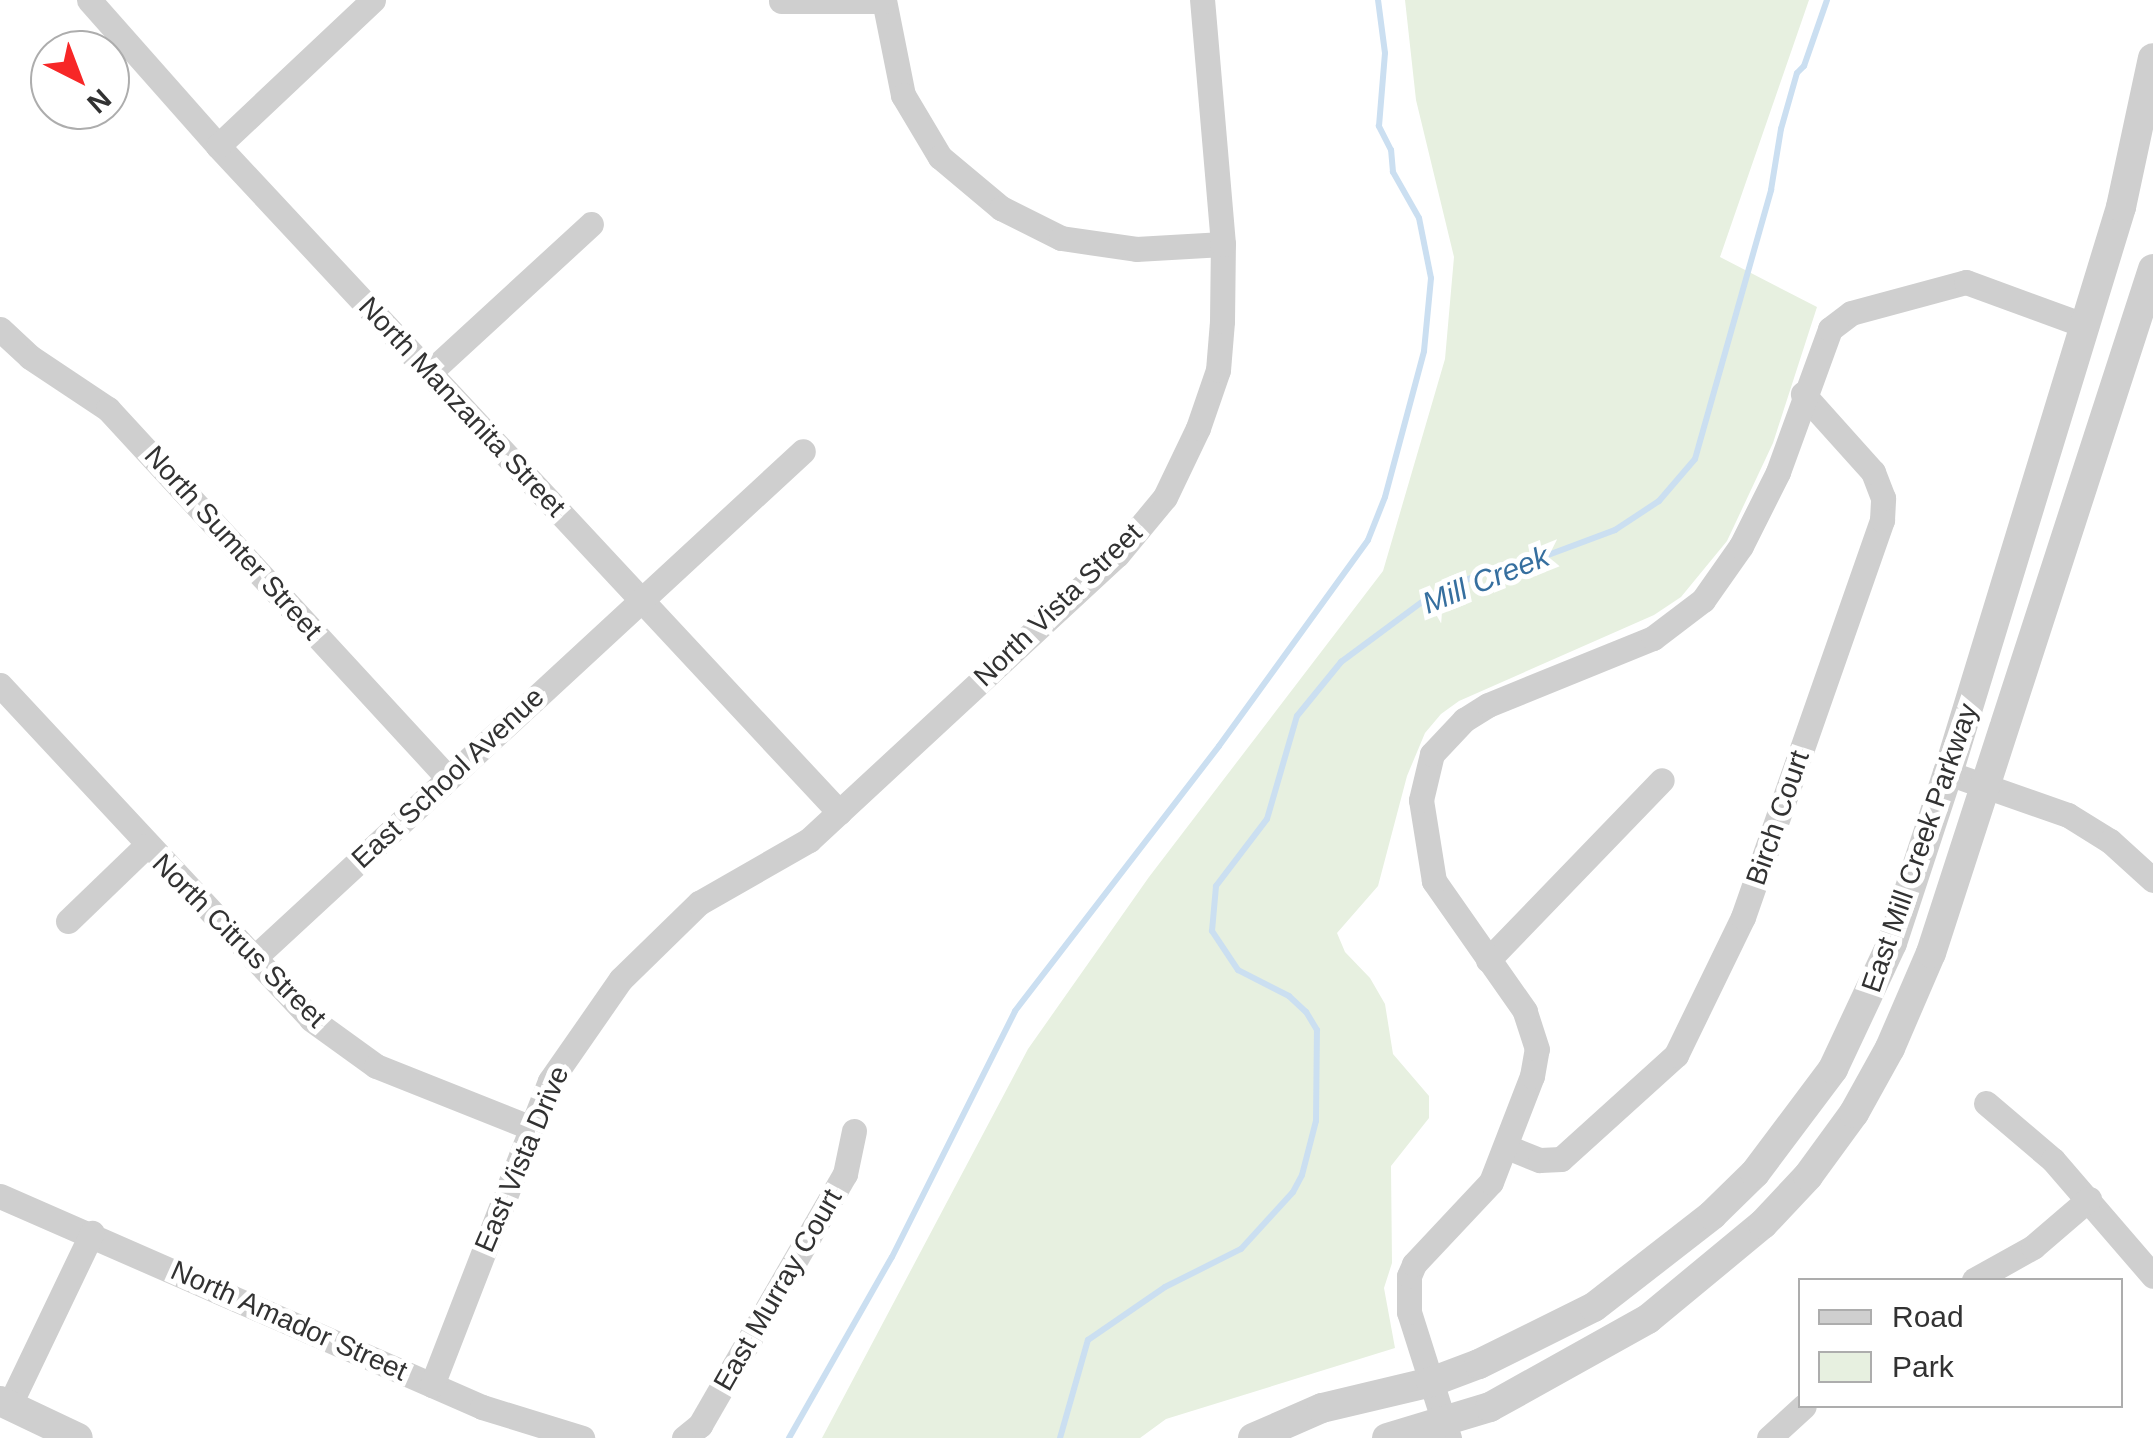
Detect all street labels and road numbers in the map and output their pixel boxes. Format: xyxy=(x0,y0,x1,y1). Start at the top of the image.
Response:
street label: North Manzanita Street xyxy=(352,290,572,524)
street label: North Sumter Street xyxy=(137,439,329,647)
street label: North Vista Street xyxy=(967,516,1149,694)
street label: East School Avenue xyxy=(345,680,551,876)
street label: East Mill Creek Parkway xyxy=(1855,699,1985,997)
street label: Birch Court xyxy=(1739,746,1817,890)
street label: North Citrus Street xyxy=(145,847,333,1035)
street label: East Vista Drive xyxy=(468,1061,576,1257)
street label: East Murray Court xyxy=(707,1183,849,1397)
street label: North Amador Street xyxy=(165,1253,413,1389)

